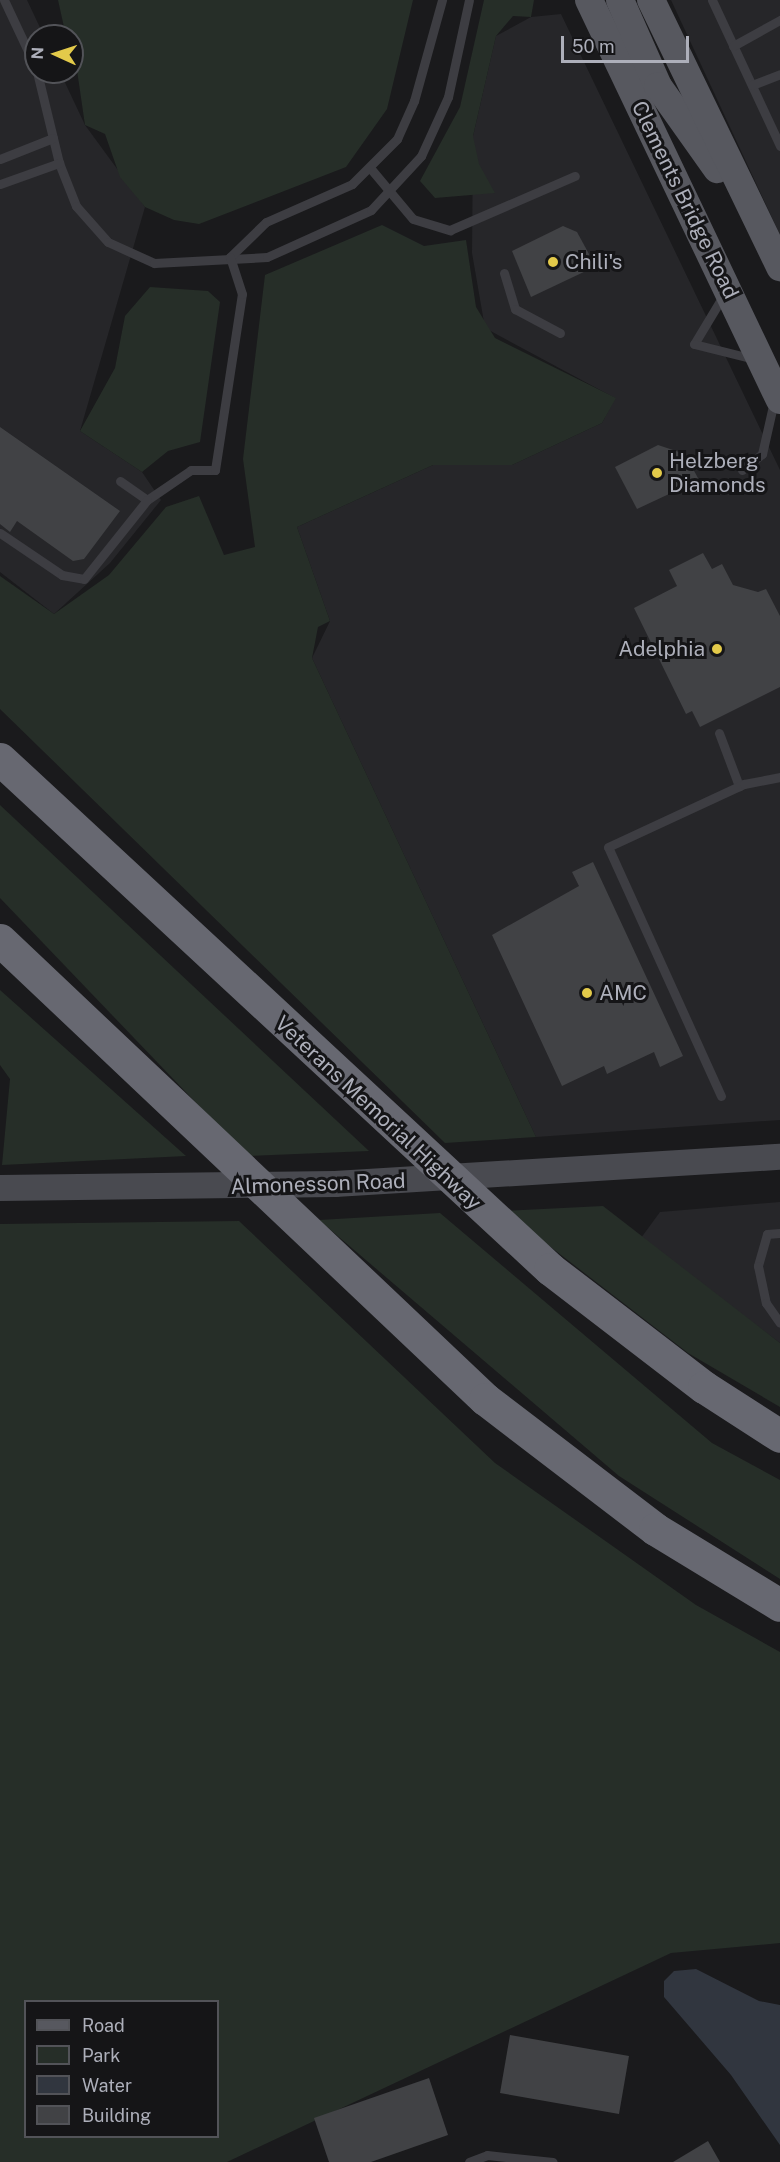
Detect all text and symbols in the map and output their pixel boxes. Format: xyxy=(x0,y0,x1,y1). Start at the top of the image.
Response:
north arrow xyxy=(24,24,84,84)
scale bar xyxy=(564,24,692,62)
text: 50 m xyxy=(572,36,615,57)
text: N xyxy=(28,46,47,60)
street label: Clements Bridge Road xyxy=(626,97,744,303)
place label: Chili's xyxy=(565,249,622,275)
marker: Chili's xyxy=(546,255,560,269)
place label: Helzberg Diamonds xyxy=(669,448,766,498)
marker: Helzberg Diamonds xyxy=(650,466,664,480)
place label: Adelphia xyxy=(618,636,705,662)
marker: Adelphia xyxy=(710,642,724,656)
place label: AMC xyxy=(599,980,647,1006)
marker: AMC xyxy=(580,986,594,1000)
street label: Veterans Memorial Highway xyxy=(270,1011,486,1215)
street label: Almonesson Road xyxy=(230,1168,406,1200)
legend xyxy=(24,2000,219,2138)
text: Road xyxy=(82,2015,125,2036)
text: Park xyxy=(82,2045,120,2066)
text: Water xyxy=(82,2075,132,2096)
text: Building xyxy=(82,2105,151,2126)

